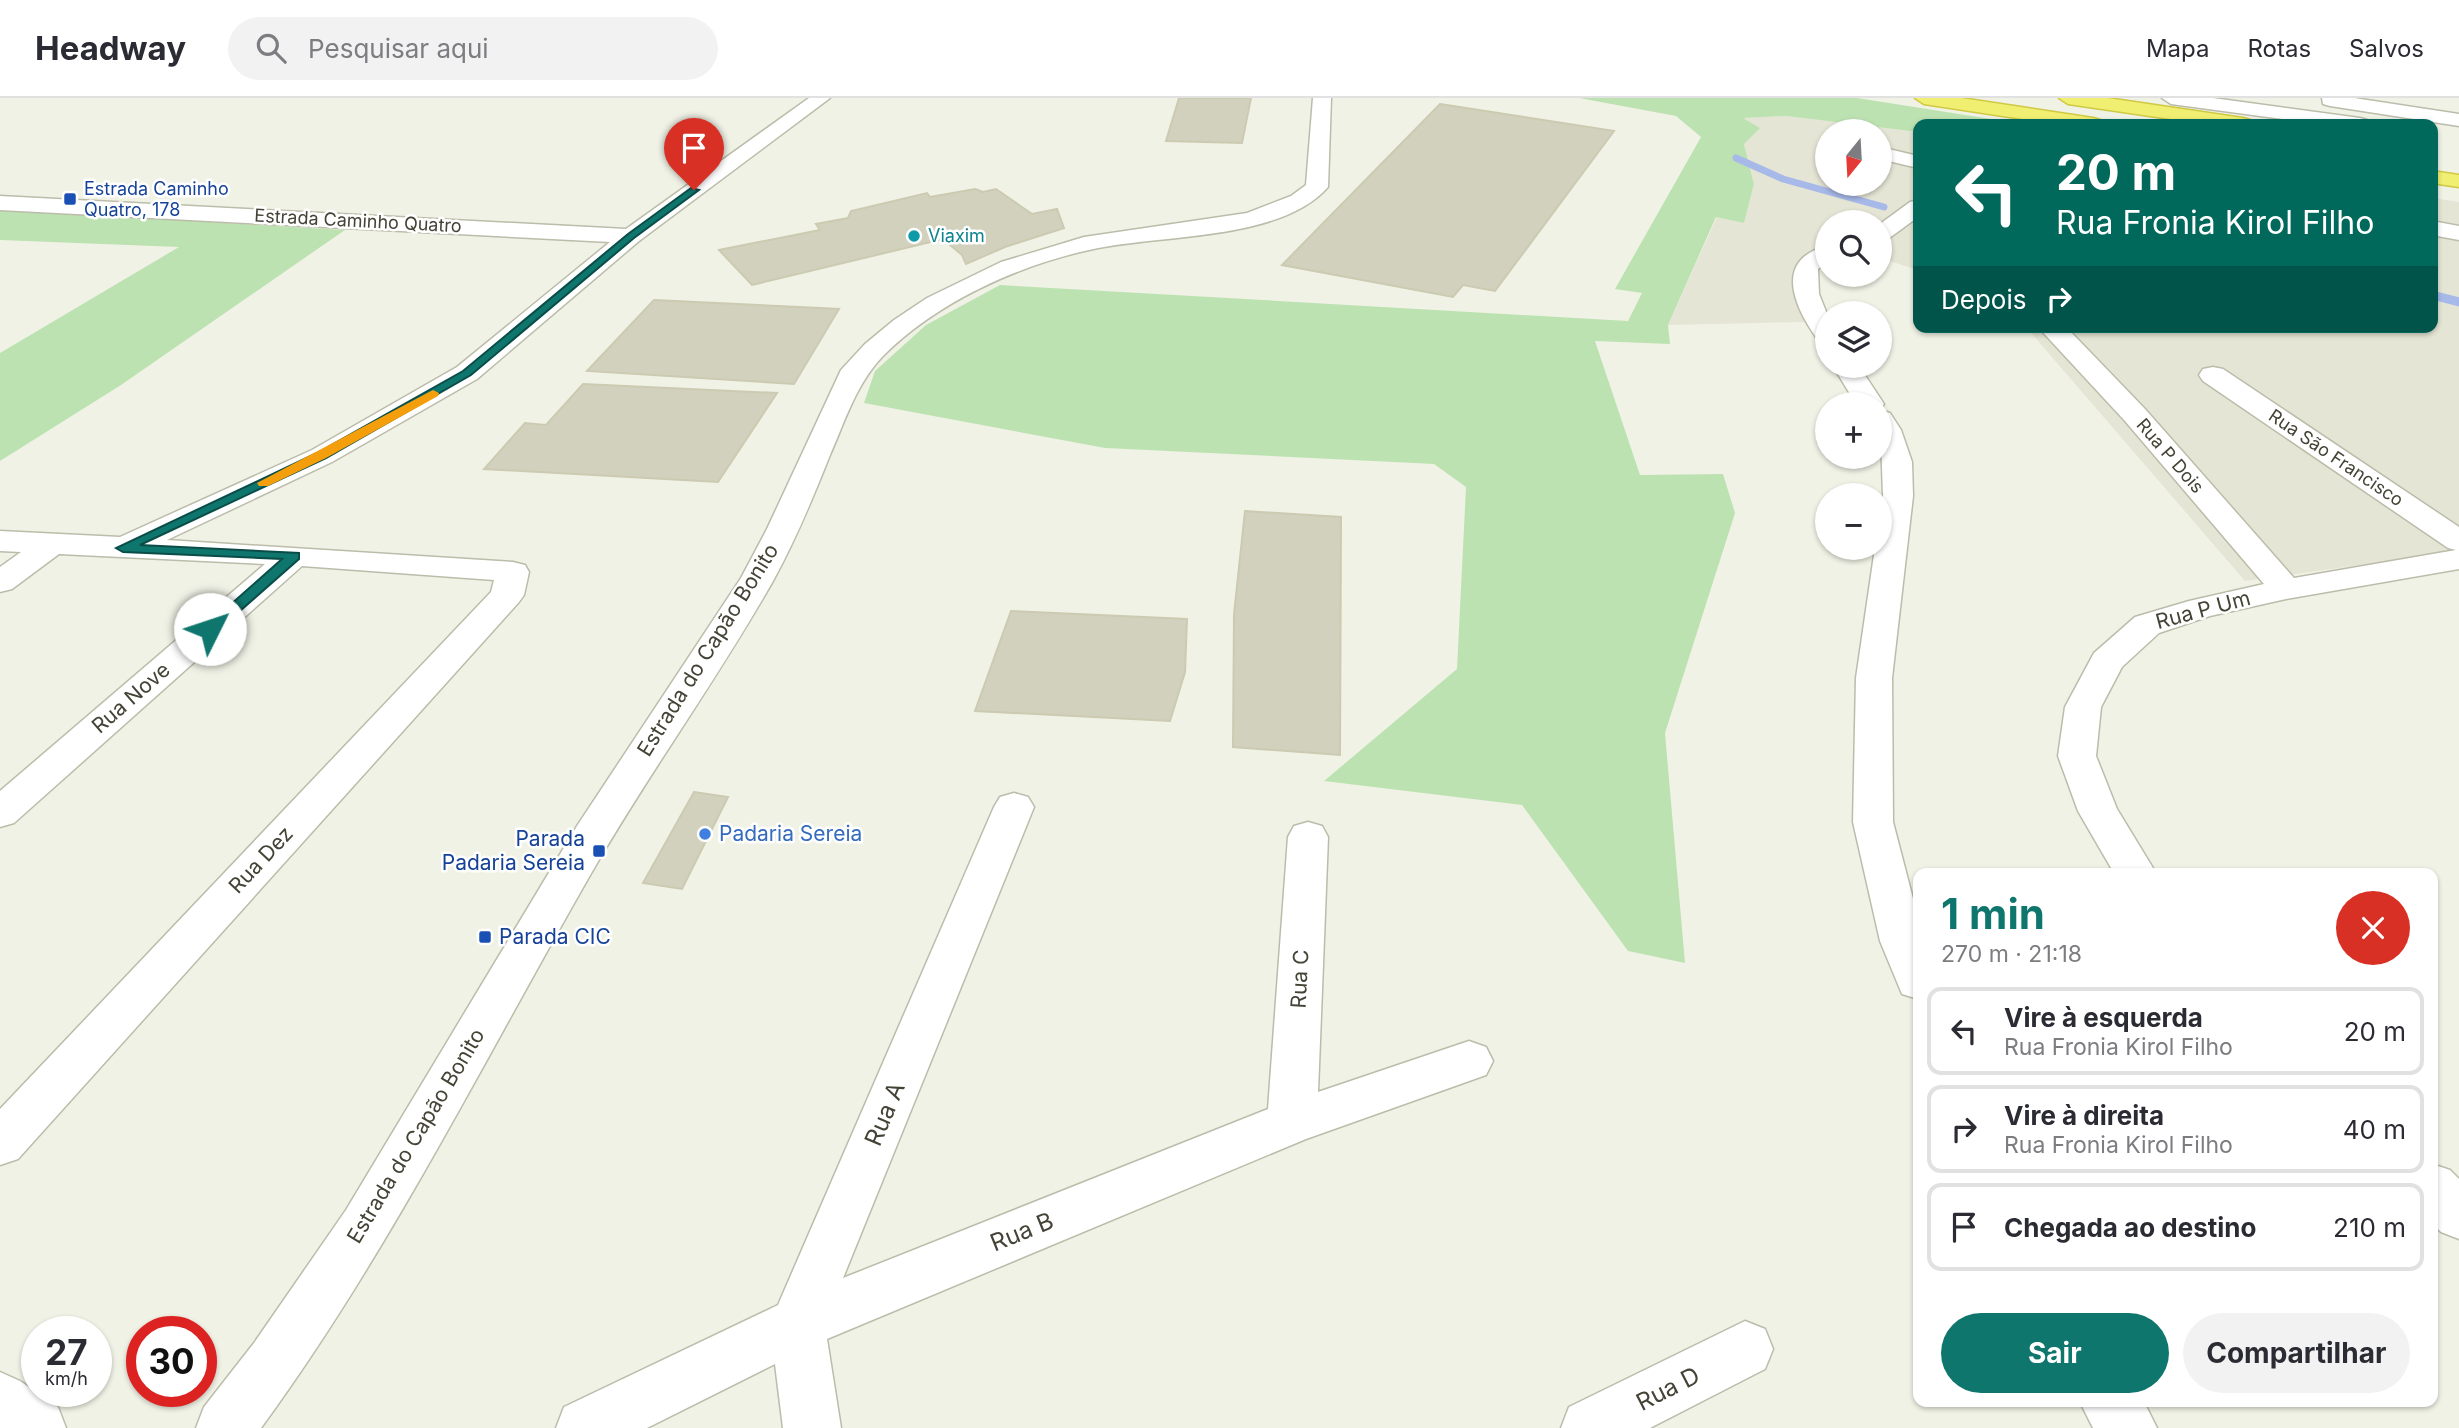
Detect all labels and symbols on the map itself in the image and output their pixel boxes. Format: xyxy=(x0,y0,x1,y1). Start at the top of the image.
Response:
pin xyxy=(664,118,724,190)
north arrow xyxy=(1815,119,1892,196)
place label: Estrada Caminho Quatro, 178 xyxy=(84,178,229,220)
marker: Estrada Caminho Quatro, 178 xyxy=(62,191,78,207)
street label: Estrada Caminho Quatro xyxy=(254,205,462,236)
place label: Viaxim xyxy=(928,225,985,246)
marker: Viaxim xyxy=(906,228,922,244)
street label: Rua São Francisco xyxy=(2265,405,2408,510)
street label: Rua P Dois xyxy=(2132,414,2208,497)
street label: Estrada do Capão Bonito xyxy=(632,539,783,761)
street label: Rua P Um xyxy=(2153,585,2253,634)
position arrow xyxy=(173,592,247,666)
street label: Rua Nove xyxy=(87,657,175,738)
street label: Rua Dez xyxy=(223,821,298,898)
place label: Padaria Sereia xyxy=(719,821,862,846)
place label: Parada Padaria Sereia xyxy=(442,826,585,875)
marker: Padaria Sereia xyxy=(697,826,713,842)
marker: Parada Padaria Sereia xyxy=(591,843,607,859)
place label: Parada CIC xyxy=(499,924,611,949)
marker: Parada CIC xyxy=(477,929,493,945)
street label: Rua C xyxy=(1285,949,1314,1009)
street label: Estrada do Capão Bonito xyxy=(342,1024,490,1248)
street label: Rua A xyxy=(858,1078,911,1150)
street label: Rua B xyxy=(986,1206,1058,1257)
speed limit sign: 30 xyxy=(126,1316,217,1407)
street label: Rua D xyxy=(1631,1360,1704,1417)

